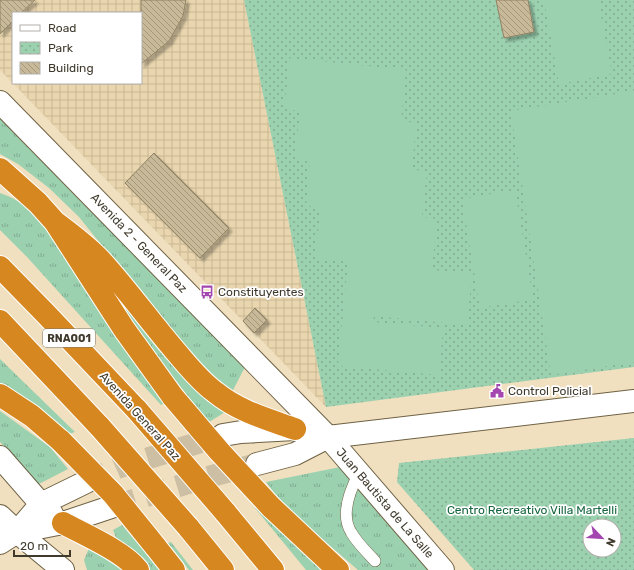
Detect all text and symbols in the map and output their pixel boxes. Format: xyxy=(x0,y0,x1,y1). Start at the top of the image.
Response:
legend xyxy=(12,12,142,84)
text: Road xyxy=(48,21,76,35)
text: Park xyxy=(48,41,74,55)
text: Building xyxy=(48,61,94,75)
street label: Avenida 2 - General Paz xyxy=(88,190,190,296)
bus stop icon: Constituyentes xyxy=(199,284,215,300)
place label: Constituyentes xyxy=(218,285,304,299)
road number: RNA001 xyxy=(43,329,95,347)
street label: Avenida General Paz xyxy=(97,369,183,463)
public building icon: Control Policial xyxy=(489,383,505,399)
place label: Control Policial xyxy=(508,384,591,398)
street label: Juan Bautista de La Salle xyxy=(333,445,437,561)
park label: Centro Recreativo Villa Martelli xyxy=(447,503,617,517)
north arrow xyxy=(582,518,622,558)
scale bar xyxy=(14,532,70,558)
text: N xyxy=(603,536,618,548)
text: 20 m xyxy=(20,539,48,553)

